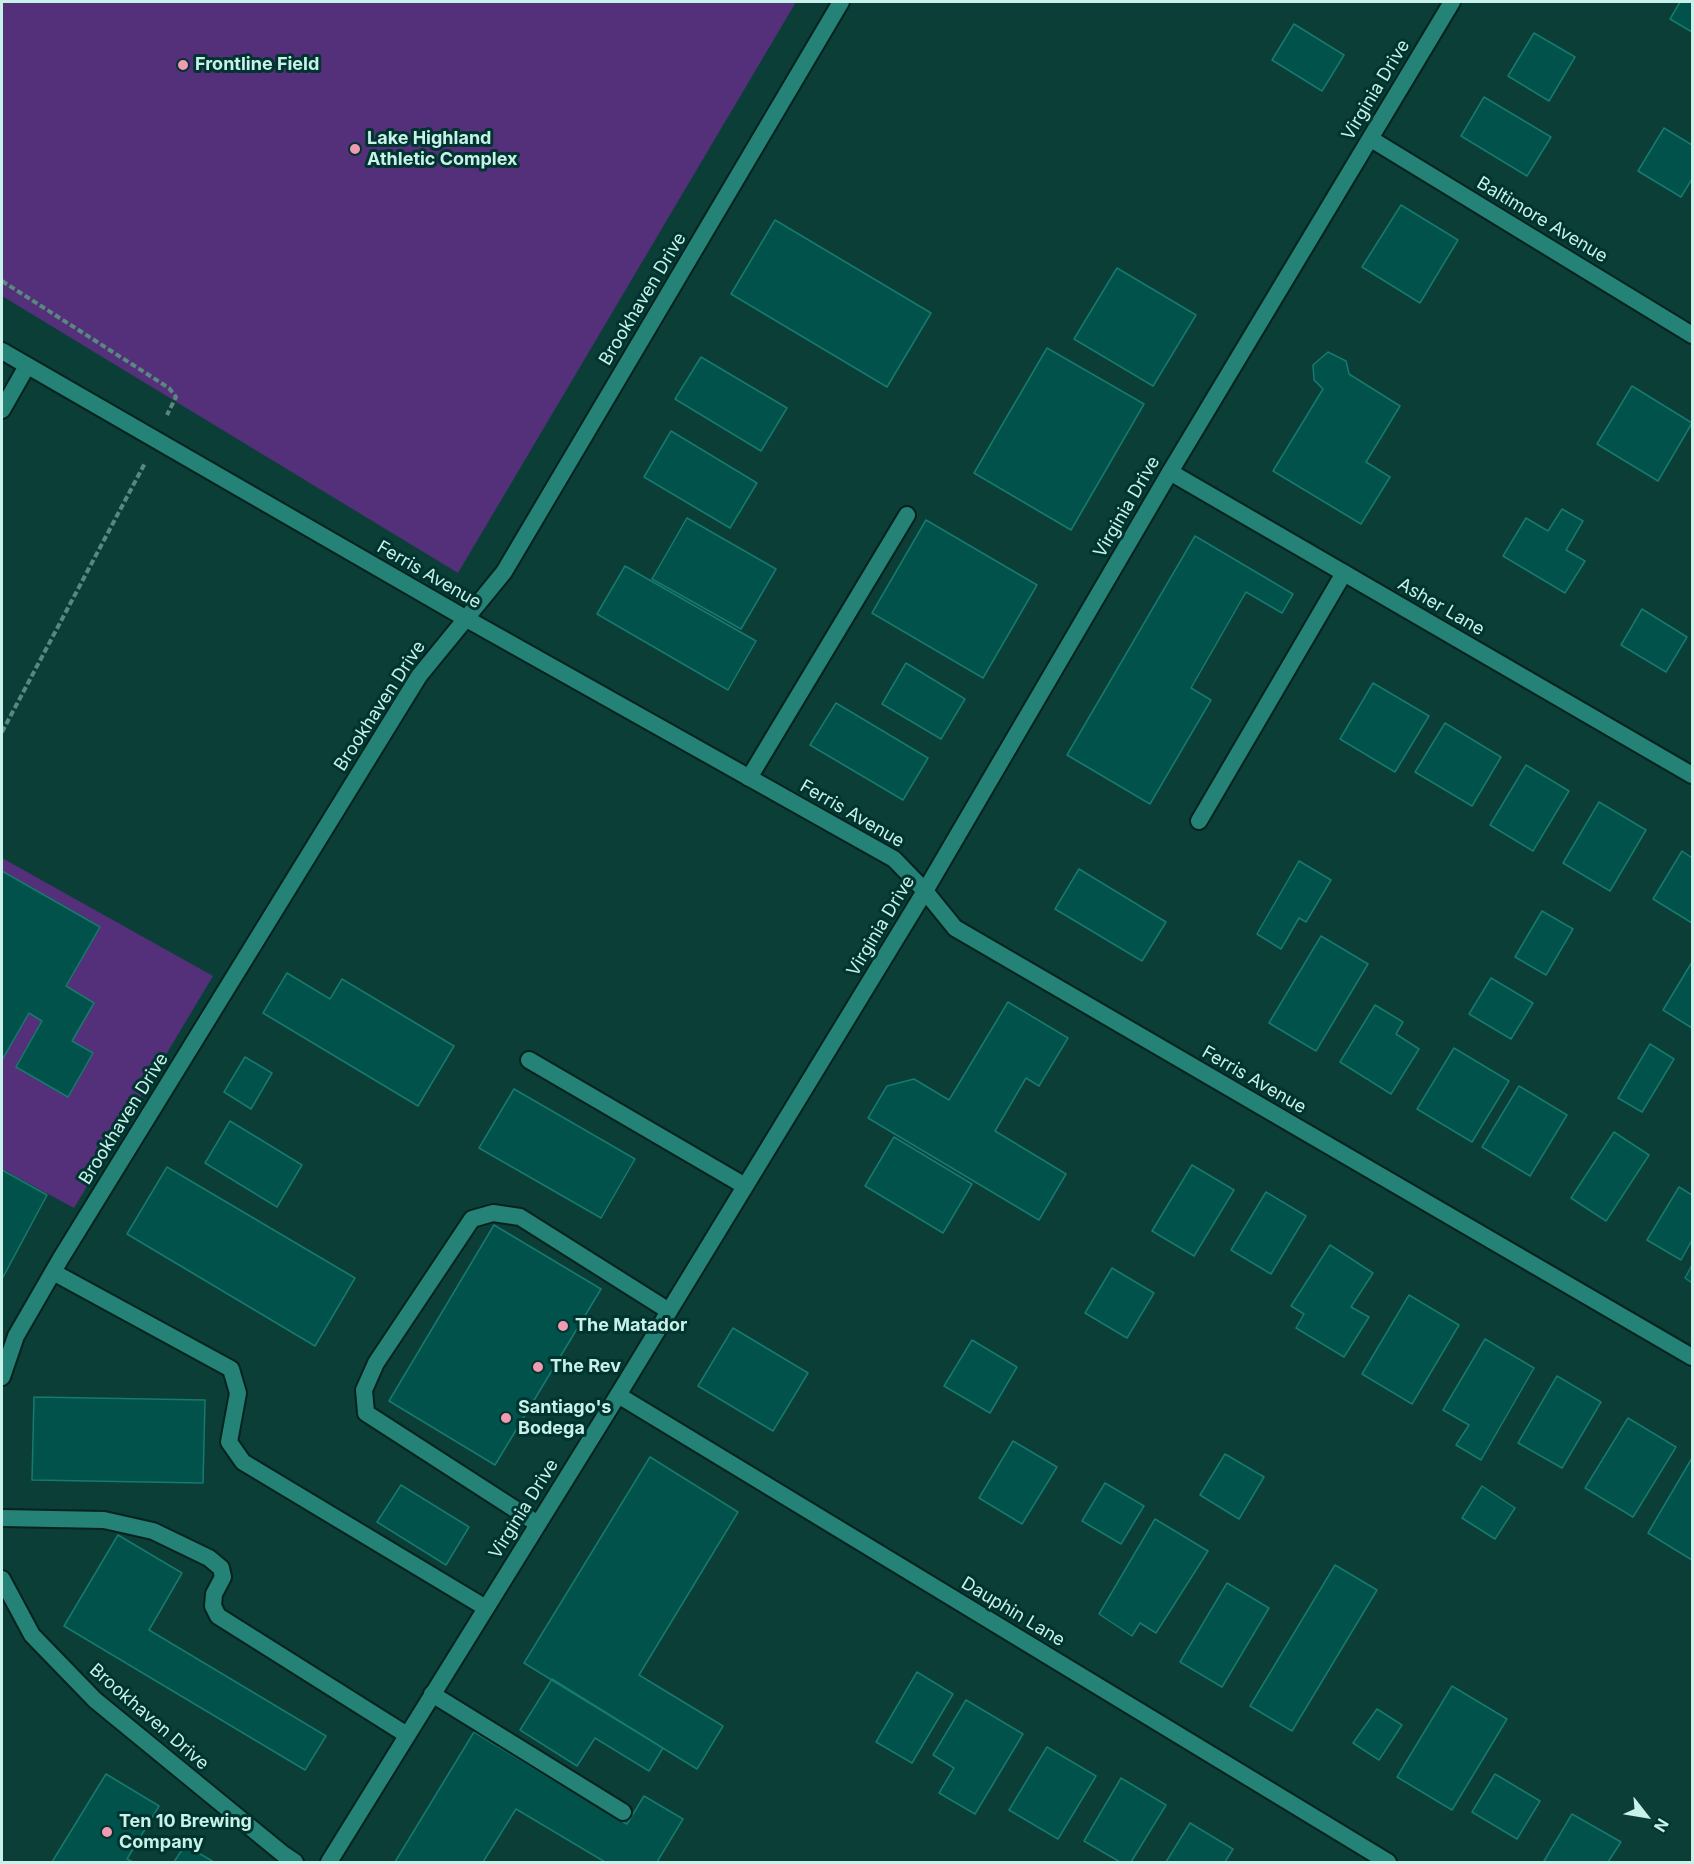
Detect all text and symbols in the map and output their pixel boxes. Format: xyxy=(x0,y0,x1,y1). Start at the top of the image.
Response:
street label: Virginia Drive xyxy=(1338,36,1414,144)
place label: Frontline Field xyxy=(195,54,319,76)
marker: Frontline Field xyxy=(176,58,190,72)
place label: Lake Highland Athletic Complex xyxy=(367,128,518,170)
marker: Lake Highland Athletic Complex xyxy=(348,142,362,156)
street label: Baltimore Avenue xyxy=(1473,172,1611,268)
street label: Brookhaven Drive xyxy=(595,229,691,369)
street label: Virginia Drive xyxy=(1089,452,1165,562)
street label: Ferris Avenue xyxy=(373,536,485,614)
street label: Asher Lane xyxy=(1394,574,1488,640)
street label: Brookhaven Drive xyxy=(330,637,430,775)
street label: Ferris Avenue xyxy=(796,775,908,853)
street label: Virginia Drive xyxy=(843,872,919,980)
street label: Ferris Avenue xyxy=(1198,1041,1310,1119)
street label: Brookhaven Drive xyxy=(75,1049,173,1189)
place label: The Matador xyxy=(575,1315,687,1337)
marker: The Matador xyxy=(556,1319,570,1333)
place label: The Rev xyxy=(550,1356,621,1378)
marker: The Rev xyxy=(531,1360,545,1374)
place label: Santiago's Bodega xyxy=(518,1397,611,1440)
marker: Santiago's Bodega xyxy=(499,1411,513,1425)
street label: Virginia Drive xyxy=(485,1455,563,1563)
street label: Dauphin Lane xyxy=(957,1573,1069,1651)
street label: Brookhaven Drive xyxy=(85,1659,213,1775)
north arrow xyxy=(1616,1786,1676,1846)
place label: Ten 10 Brewing Company xyxy=(119,1811,252,1854)
text: N xyxy=(1650,1815,1673,1836)
marker: Ten 10 Brewing Company xyxy=(100,1825,114,1839)

